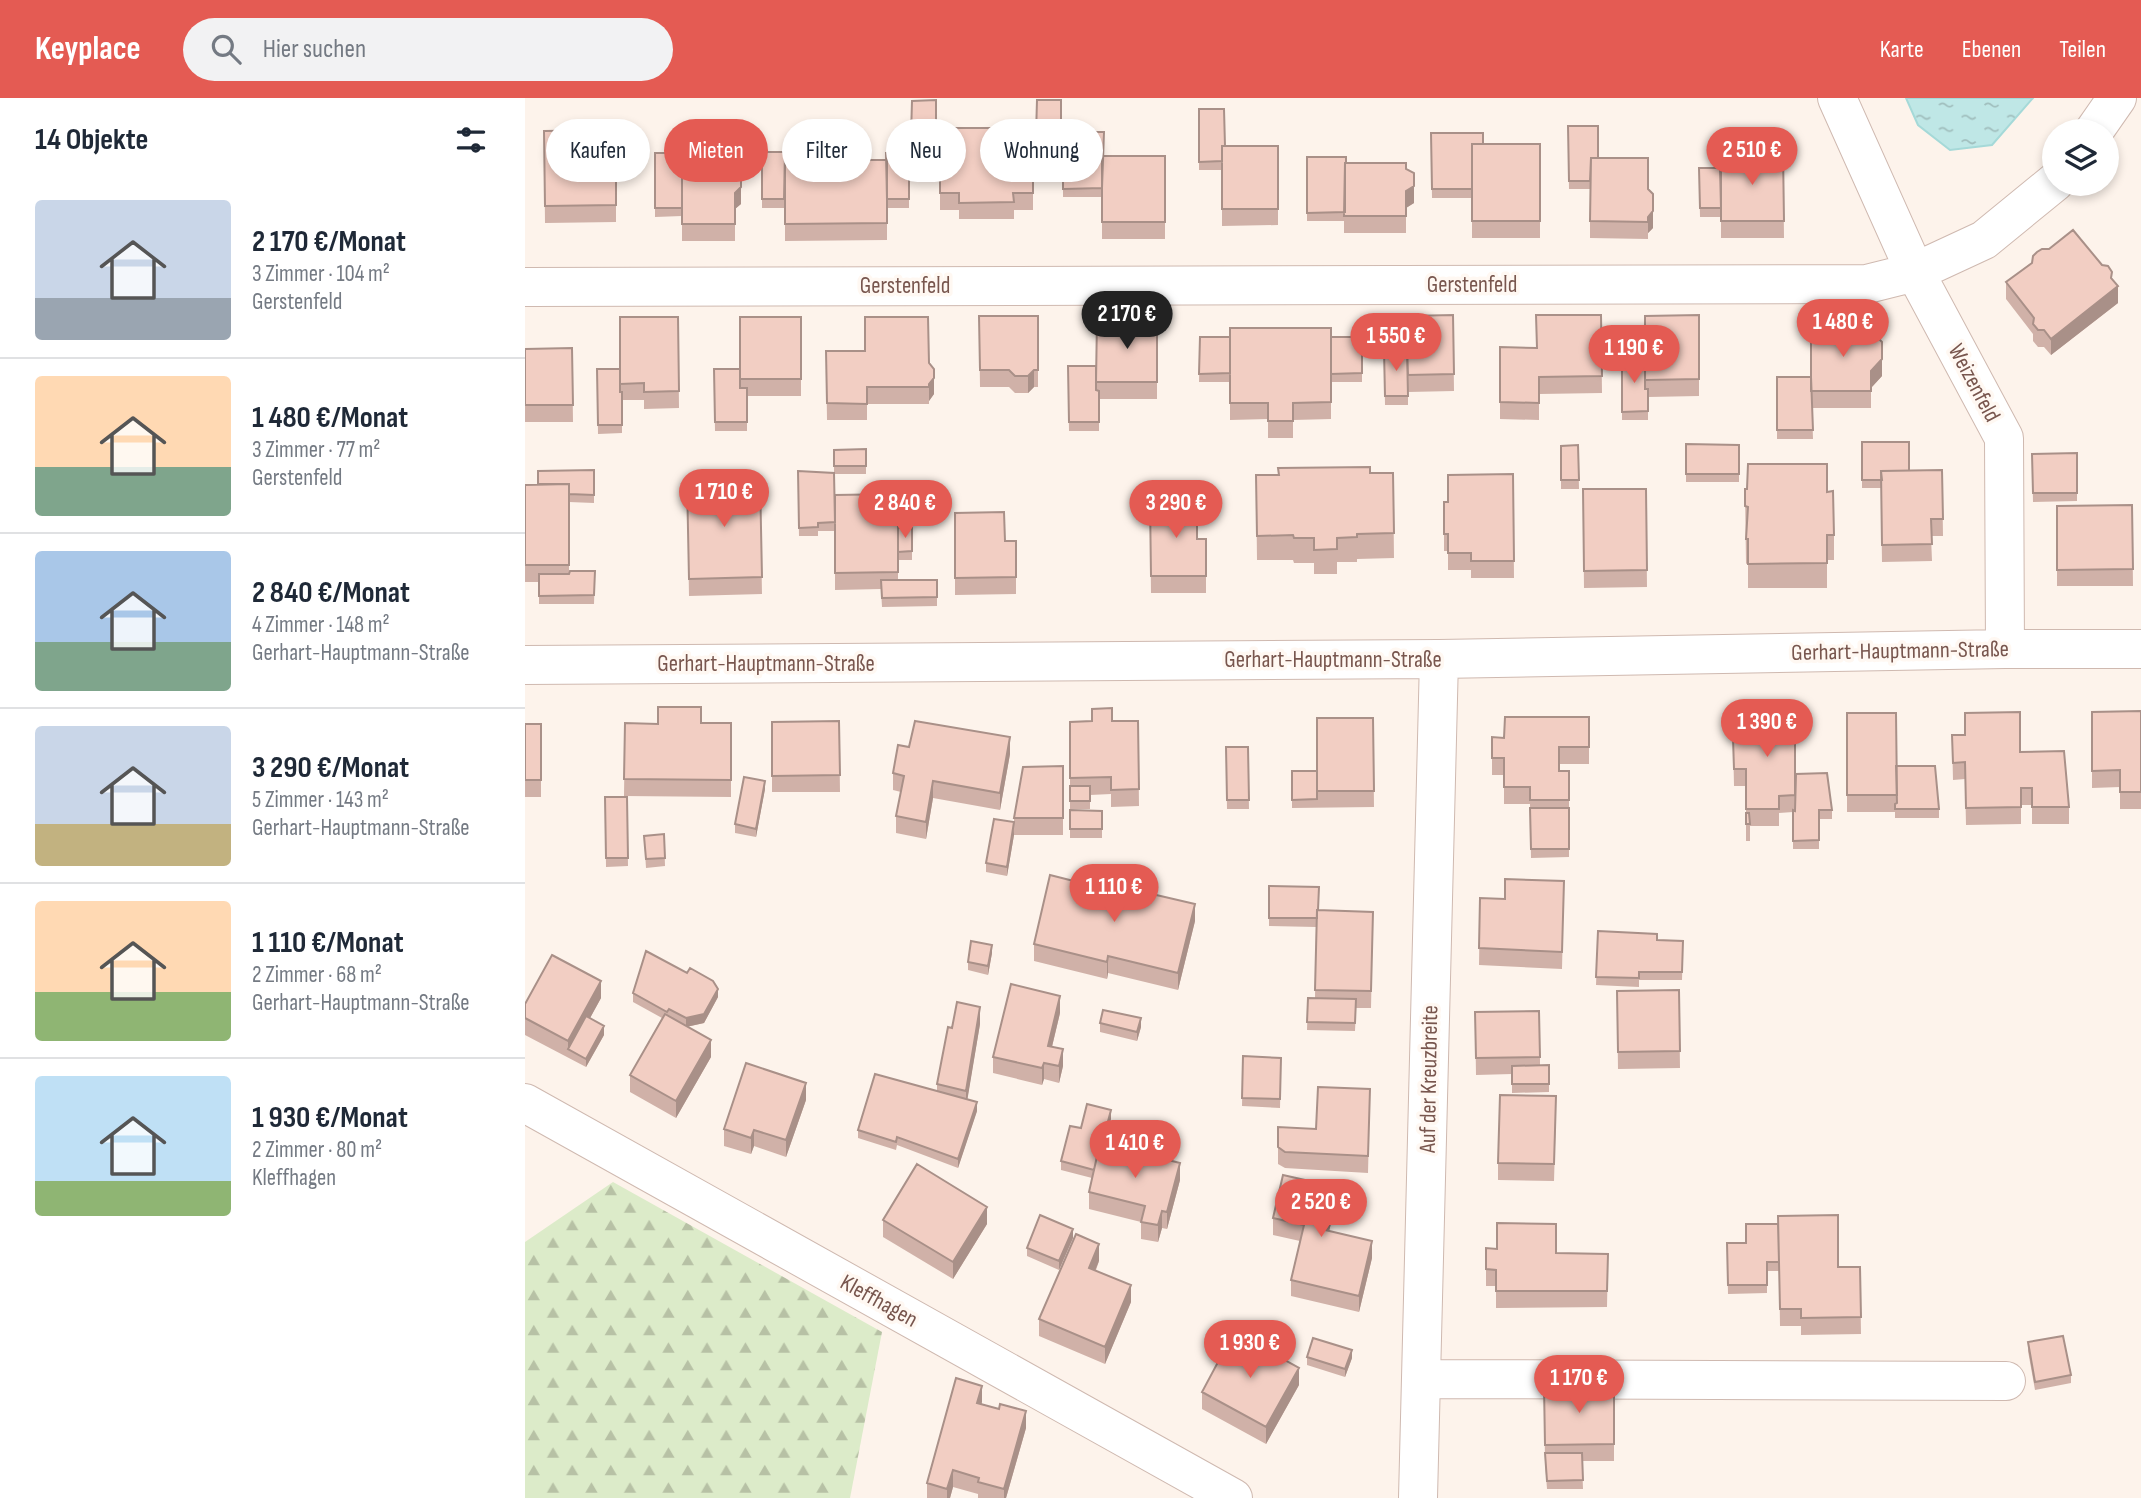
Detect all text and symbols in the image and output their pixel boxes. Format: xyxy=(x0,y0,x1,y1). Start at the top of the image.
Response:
search box xyxy=(183,18,673,81)
text: Keyplace xyxy=(35,29,141,69)
icon: search xyxy=(207,30,245,68)
text: Hier suchen xyxy=(263,34,366,65)
text: Karte xyxy=(1880,35,1924,64)
text: Ebenen xyxy=(1962,35,2021,64)
text: Teilen xyxy=(2059,35,2106,64)
chip: Kaufen xyxy=(546,119,650,182)
chip: Mieten xyxy=(664,119,768,182)
chip: Filter xyxy=(782,119,872,182)
chip: Neu xyxy=(886,119,966,182)
chip: Wohnung xyxy=(980,119,1103,182)
map controls xyxy=(2042,119,2119,196)
button: layers xyxy=(2042,119,2119,196)
icon: filters xyxy=(452,121,490,159)
text: 14 Objekte xyxy=(35,122,148,158)
pin: 2 510 € xyxy=(1687,127,1817,187)
text: 2 510 € xyxy=(1722,136,1782,164)
text: 2 170 €/Monat xyxy=(252,224,406,260)
icon: home xyxy=(91,228,175,312)
text: 3 Zimmer · 104 m² xyxy=(252,260,390,288)
street label: Gerstenfeld xyxy=(1427,271,1517,299)
street label: Gerstenfeld xyxy=(860,272,950,300)
text: Gerstenfeld xyxy=(252,288,342,316)
pin: 2 170 € xyxy=(1062,292,1192,351)
text: 2 170 € xyxy=(1098,300,1156,328)
pin: 1 480 € xyxy=(1778,300,1908,359)
text: 1 480 € xyxy=(1813,308,1873,336)
pin: 1 550 € xyxy=(1331,314,1461,373)
text: 1 550 € xyxy=(1366,322,1426,350)
pin: 1 190 € xyxy=(1569,326,1699,385)
text: 1 190 € xyxy=(1605,334,1663,362)
street label: Weizenfeld xyxy=(1942,339,2006,427)
text: 1 480 €/Monat xyxy=(252,400,408,436)
icon: home xyxy=(91,404,175,488)
text: 3 Zimmer · 77 m² xyxy=(252,436,380,464)
text: Gerstenfeld xyxy=(252,464,342,492)
pin: 1 710 € xyxy=(659,470,789,529)
text: 1 710 € xyxy=(695,478,753,506)
pin: 2 840 € xyxy=(840,480,970,540)
pin: 3 290 € xyxy=(1111,480,1241,540)
text: 2 840 € xyxy=(874,489,936,517)
text: 3 290 € xyxy=(1145,489,1207,517)
text: 2 840 €/Monat xyxy=(252,575,410,611)
icon: home xyxy=(91,579,175,663)
text: 4 Zimmer · 148 m² xyxy=(252,611,390,639)
street label: Gerhart-Hauptmann-Straße xyxy=(1791,635,2009,667)
text: Gerhart-Hauptmann-Straße xyxy=(252,639,470,667)
street label: Gerhart-Hauptmann-Straße xyxy=(1224,646,1442,674)
street label: Gerhart-Hauptmann-Straße xyxy=(657,650,875,678)
pin: 1 390 € xyxy=(1702,700,1832,759)
text: 1 390 € xyxy=(1737,708,1797,736)
text: 3 290 €/Monat xyxy=(252,750,409,786)
icon: home xyxy=(91,754,175,838)
text: 5 Zimmer · 143 m² xyxy=(252,786,389,814)
text: Gerhart-Hauptmann-Straße xyxy=(252,814,470,842)
pin: 1 110 € xyxy=(1049,864,1179,924)
text: 1 110 € xyxy=(1086,873,1142,901)
text: 1 110 €/Monat xyxy=(252,925,404,961)
icon: home xyxy=(91,929,175,1013)
text: 2 Zimmer · 68 m² xyxy=(252,961,382,989)
text: Gerhart-Hauptmann-Straße xyxy=(252,989,470,1017)
street label: Auf der Kreuzbreite xyxy=(1414,1005,1444,1154)
text: 1 930 €/Monat xyxy=(252,1100,408,1136)
icon: home xyxy=(91,1104,175,1188)
pin: 1 410 € xyxy=(1070,1121,1200,1180)
text: 1 410 € xyxy=(1106,1129,1164,1157)
text: 2 Zimmer · 80 m² xyxy=(252,1136,382,1164)
text: Kleffhagen xyxy=(252,1164,336,1192)
pin: 2 520 € xyxy=(1256,1180,1386,1239)
text: 2 520 € xyxy=(1291,1188,1351,1216)
street label: Kleffhagen xyxy=(835,1268,923,1334)
pin: 1 930 € xyxy=(1185,1320,1315,1380)
text: 1 930 € xyxy=(1220,1329,1280,1357)
pin: 1 170 € xyxy=(1514,1356,1644,1415)
text: 1 170 € xyxy=(1550,1364,1608,1392)

